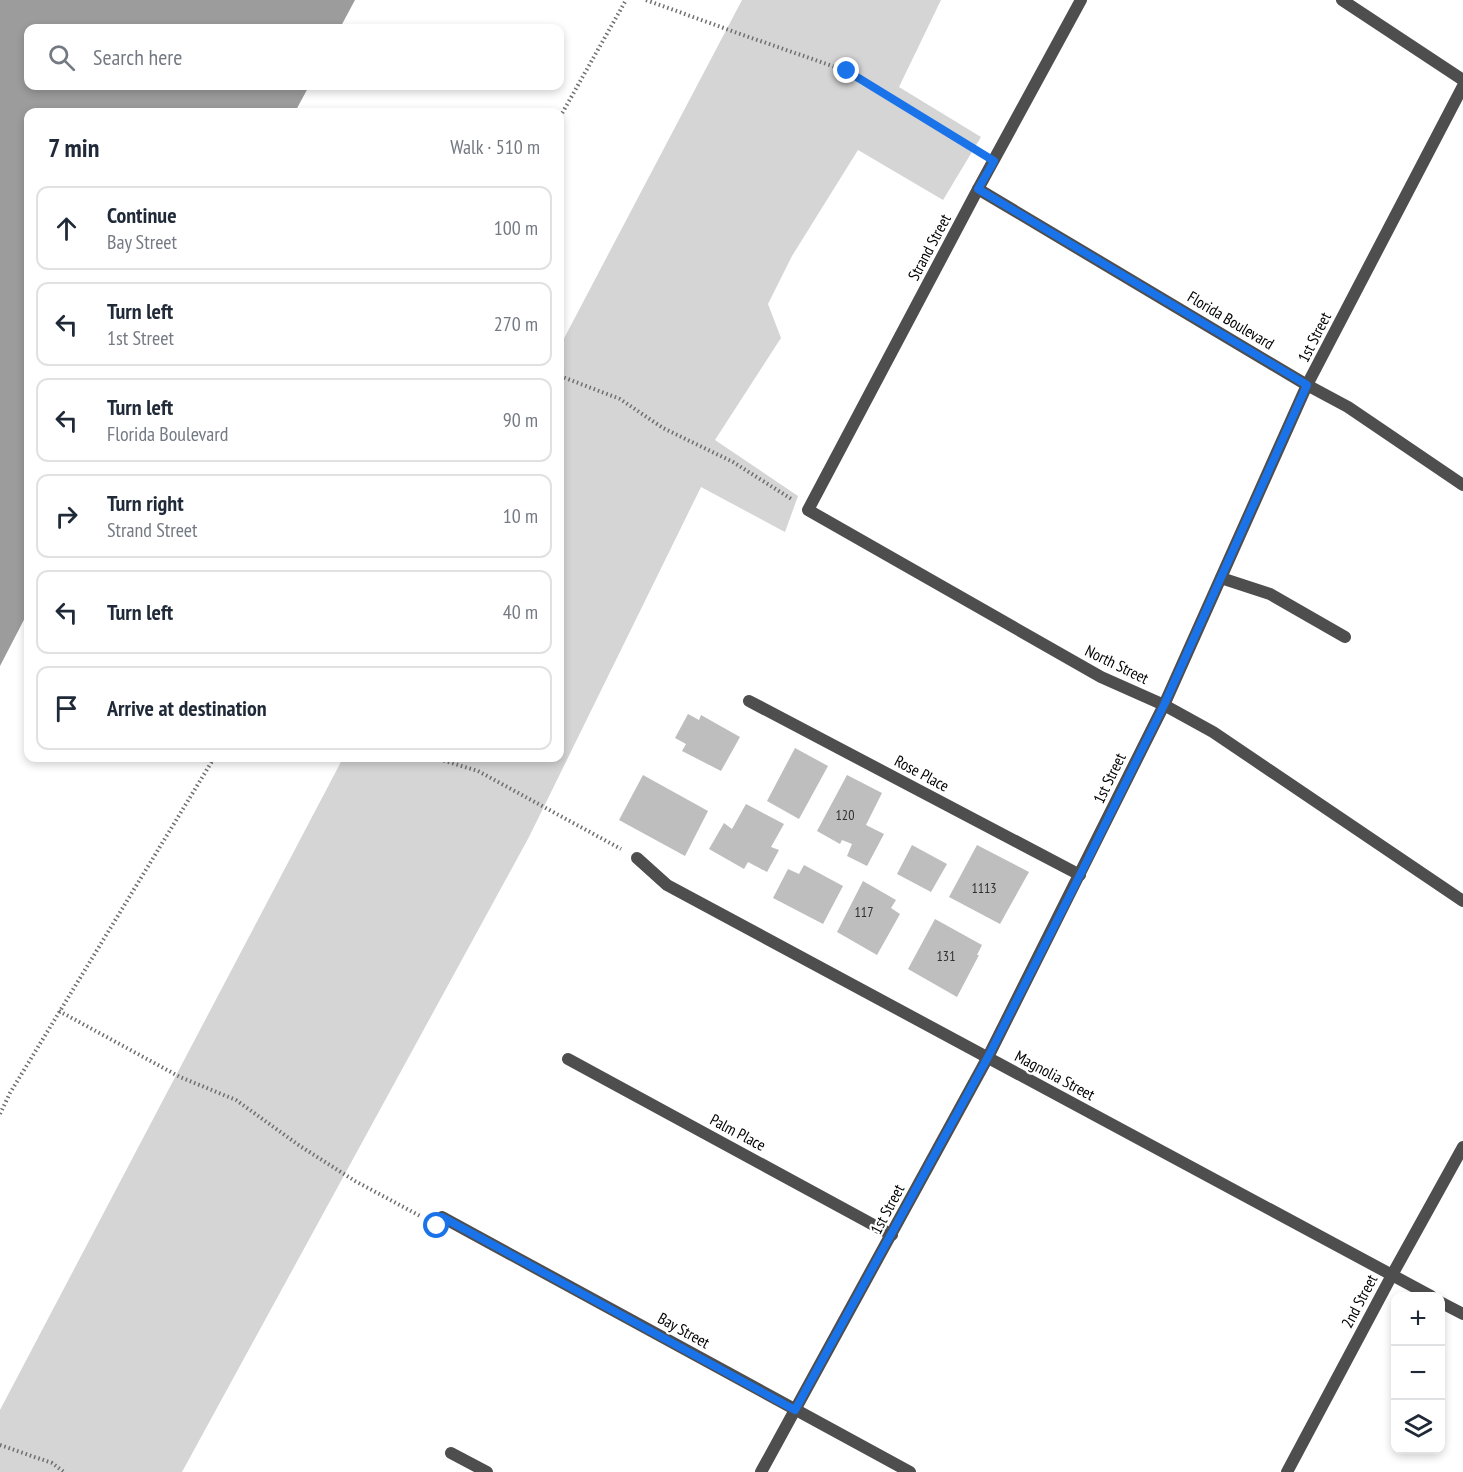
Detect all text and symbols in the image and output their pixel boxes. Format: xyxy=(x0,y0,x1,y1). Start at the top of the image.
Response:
search box xyxy=(24,24,564,90)
icon: search xyxy=(45,41,78,74)
text: Search here xyxy=(93,43,182,71)
route end xyxy=(833,57,859,83)
text: 7 min xyxy=(48,131,99,164)
text: Walk · 510 m xyxy=(450,134,540,160)
text: Continue xyxy=(107,201,177,229)
street label: Strand Street xyxy=(903,210,955,284)
icon: ahead xyxy=(50,212,83,245)
text: 100 m xyxy=(494,215,538,241)
text: Bay Street xyxy=(107,229,177,255)
street label: Florida Boulevard xyxy=(1184,286,1278,354)
text: Turn left xyxy=(107,297,173,325)
icon: left xyxy=(50,308,83,341)
street label: 1st Street xyxy=(1293,308,1335,365)
text: 270 m xyxy=(494,311,538,337)
text: 1st Street xyxy=(107,325,174,351)
text: Turn left xyxy=(107,393,173,421)
icon: left xyxy=(50,404,83,437)
text: 90 m xyxy=(503,407,538,433)
text: Florida Boulevard xyxy=(107,421,229,447)
text: Turn right xyxy=(107,489,184,517)
icon: right xyxy=(50,500,83,533)
text: 10 m xyxy=(503,503,538,529)
text: Strand Street xyxy=(107,517,198,543)
icon: left xyxy=(50,596,83,629)
text: Turn left xyxy=(107,598,173,626)
text: 40 m xyxy=(503,599,538,625)
street label: North Street xyxy=(1082,640,1153,688)
icon: arrive xyxy=(50,692,83,725)
text: Arrive at destination xyxy=(107,694,267,722)
street label: 1st Street xyxy=(1088,749,1130,806)
street label: Rose Place xyxy=(891,750,953,796)
house number: 120 xyxy=(836,806,854,824)
house number: 1113 xyxy=(971,879,997,897)
house number: 117 xyxy=(855,903,873,921)
house number: 131 xyxy=(937,947,955,965)
street label: Magnolia Street xyxy=(1012,1046,1099,1105)
street label: Palm Place xyxy=(707,1109,769,1155)
street label: 1st Street xyxy=(866,1180,909,1237)
route start xyxy=(423,1212,449,1238)
street label: 2nd Street xyxy=(1337,1270,1382,1331)
map controls xyxy=(1391,1292,1445,1454)
button: + xyxy=(1391,1292,1445,1346)
street label: Bay Street xyxy=(655,1308,714,1353)
button: − xyxy=(1391,1346,1445,1400)
button: layers xyxy=(1391,1400,1445,1454)

